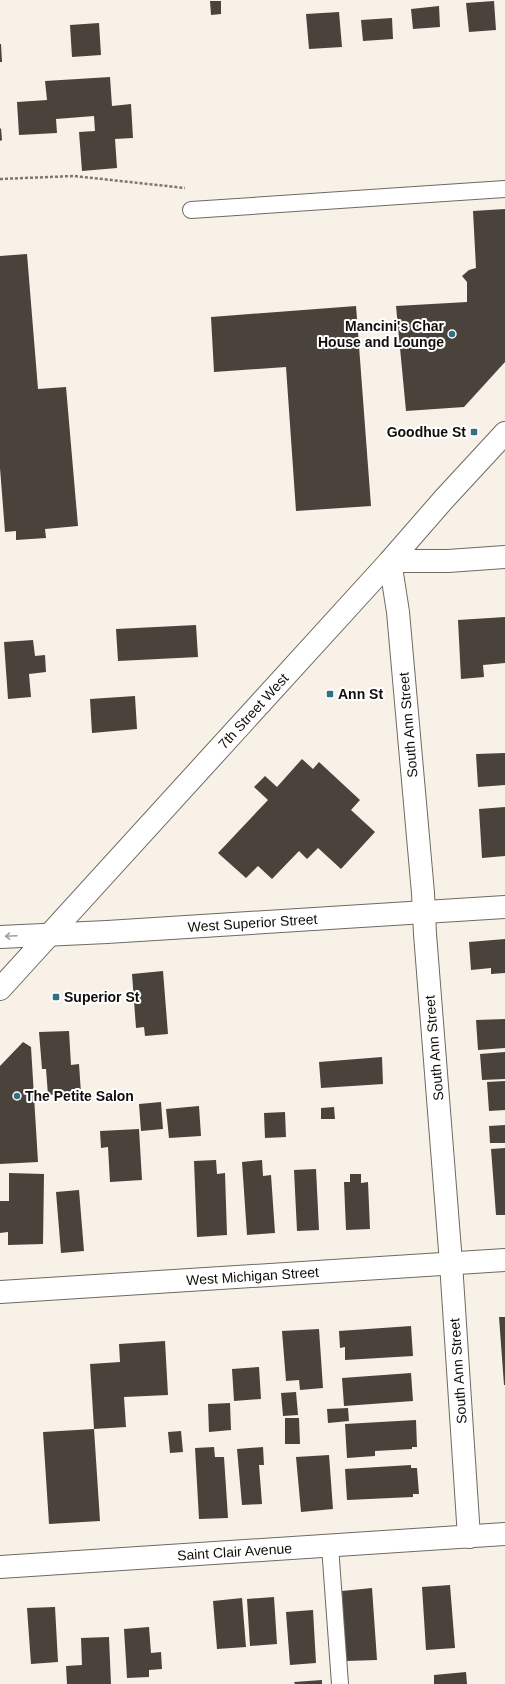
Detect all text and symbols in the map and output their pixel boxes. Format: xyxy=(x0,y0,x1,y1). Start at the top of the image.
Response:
place label: Mancini's Char House and Lounge xyxy=(318,318,445,350)
marker: Mancini's Char House and Lounge xyxy=(447,329,457,339)
place label: Goodhue St xyxy=(387,424,466,440)
marker: Goodhue St xyxy=(469,427,479,437)
street label: 7th Street West xyxy=(215,670,292,752)
street label: South Ann Street xyxy=(395,671,421,778)
place label: Ann St xyxy=(338,686,383,702)
marker: Ann St xyxy=(325,689,335,699)
street label: West Superior Street xyxy=(187,911,318,935)
one-way arrow xyxy=(5,932,18,940)
place label: Superior St xyxy=(64,989,140,1005)
marker: Superior St xyxy=(51,992,61,1002)
street label: South Ann Street xyxy=(421,994,447,1101)
place label: The Petite Salon xyxy=(25,1088,134,1104)
marker: The Petite Salon xyxy=(12,1091,22,1101)
street label: West Michigan Street xyxy=(186,1264,319,1288)
street label: South Ann Street xyxy=(446,1318,470,1424)
street label: Saint Clair Avenue xyxy=(177,1540,293,1563)

